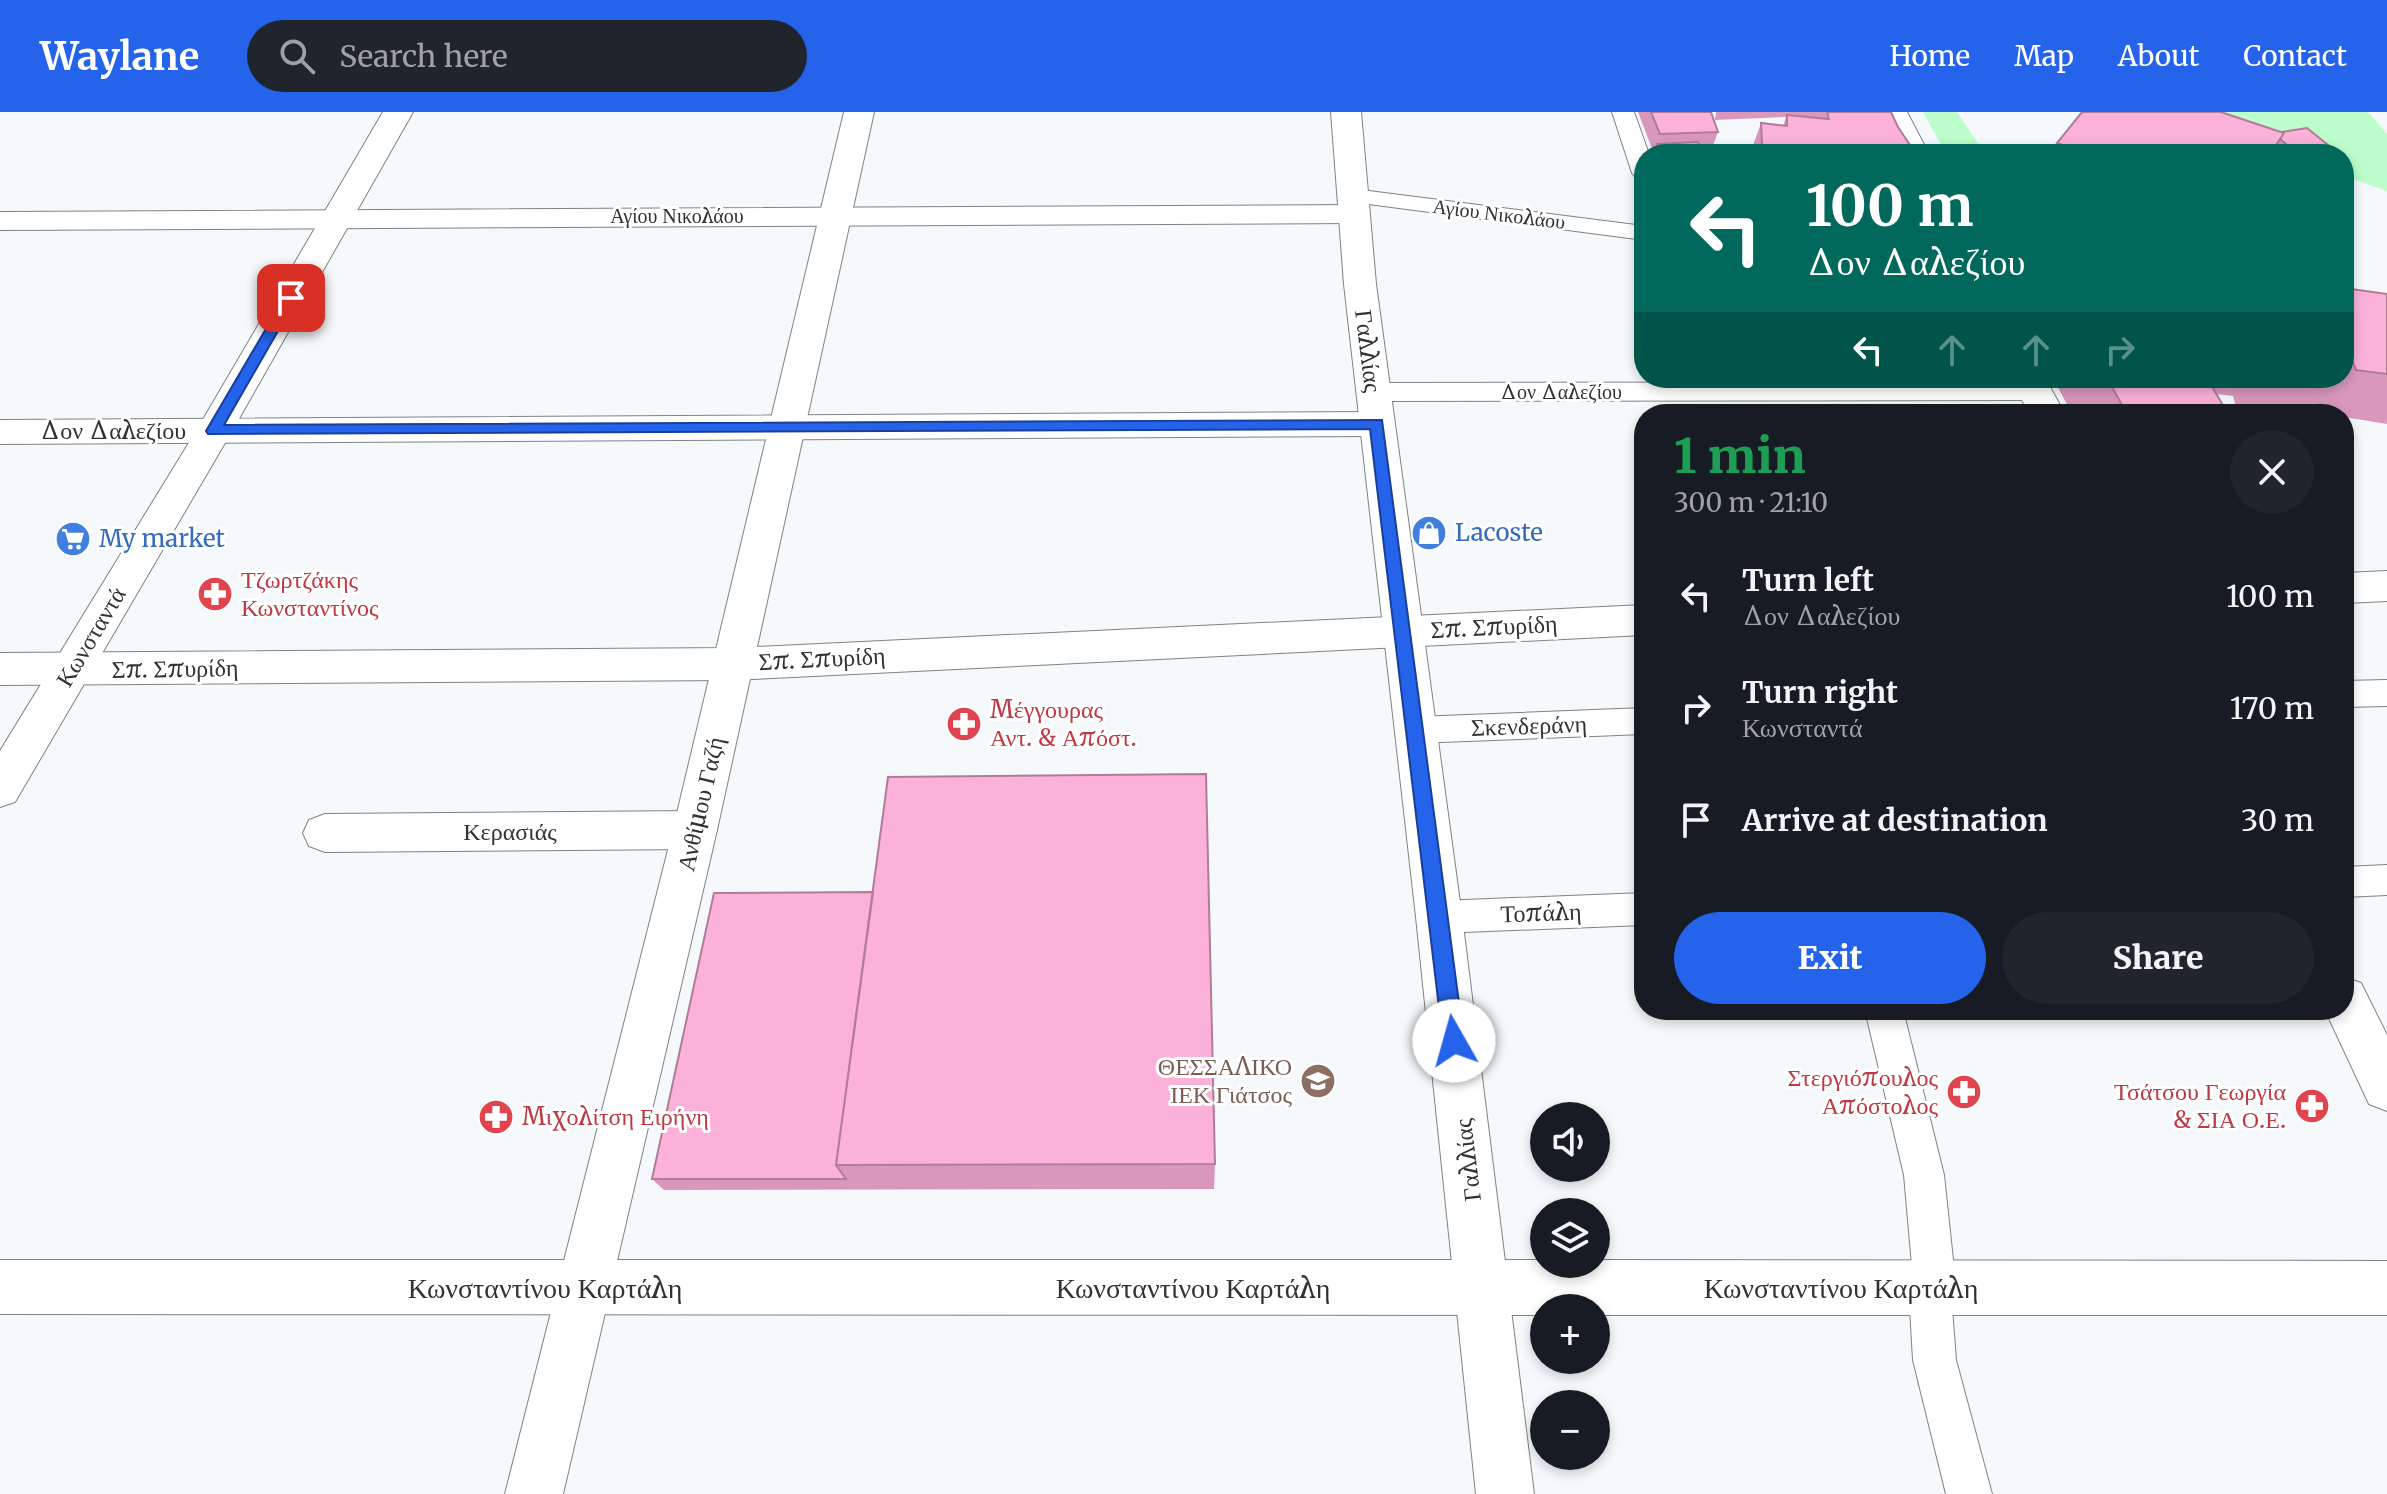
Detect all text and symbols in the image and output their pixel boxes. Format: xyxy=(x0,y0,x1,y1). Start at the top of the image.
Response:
search box xyxy=(247,20,807,92)
text: Waylane xyxy=(40,33,199,80)
icon: search xyxy=(275,34,319,78)
text: Search here xyxy=(339,37,508,75)
text: Home xyxy=(1889,38,1970,74)
text: Map xyxy=(2014,38,2074,74)
text: About xyxy=(2118,38,2199,74)
text: Contact xyxy=(2243,38,2347,74)
text: 100 m xyxy=(1806,171,1974,241)
icon: left xyxy=(1674,176,1778,280)
street label: Αγίου Νικολάου xyxy=(1431,193,1567,234)
street label: Αγίου Νικολάου xyxy=(610,203,744,228)
text: Δον Δαλεζίου xyxy=(1806,240,2025,285)
pin xyxy=(257,264,325,332)
icon: arrive xyxy=(269,276,313,320)
street label: Γαλλίας xyxy=(1348,308,1389,394)
icon: left xyxy=(1846,328,1890,372)
icon: ahead xyxy=(1930,328,1974,372)
icon: ahead xyxy=(2014,328,2058,372)
icon: right xyxy=(2098,328,2142,372)
street label: Δον Δαλεζίου xyxy=(1500,379,1622,404)
street label: Δον Δαλεζίου xyxy=(40,415,186,446)
text: 1 min xyxy=(1674,426,1806,486)
button: close xyxy=(2230,430,2314,514)
text: 300 m · 21:10 xyxy=(1674,486,1828,519)
shop icon: Lacoste xyxy=(1410,514,1448,552)
place label: Lacoste xyxy=(1455,517,1543,548)
supermarket icon: My market xyxy=(54,520,92,558)
place label: My market xyxy=(99,523,226,554)
text: Turn left xyxy=(1742,561,1874,599)
place label: Τζωρτζάκης Κωνσταντίνος xyxy=(241,564,379,623)
icon: left xyxy=(1674,574,1718,618)
pharmacy icon: Τζωρτζάκης Κωνσταντίνος xyxy=(196,575,234,613)
text: 100 m xyxy=(2226,577,2314,615)
street label: Κωνσταντά xyxy=(49,581,133,692)
text: Δον Δαλεζίου xyxy=(1742,599,1900,632)
street label: Σπ. Σπυρίδη xyxy=(1430,608,1558,645)
street label: Σπ. Σπυρίδη xyxy=(758,640,886,677)
street label: Σπ. Σπυρίδη xyxy=(111,652,239,685)
text: Turn right xyxy=(1742,673,1898,711)
icon: right xyxy=(1674,686,1718,730)
text: 170 m xyxy=(2230,689,2314,727)
place label: Μέγγουρας Αντ. & Απόστ. xyxy=(990,694,1137,753)
pharmacy icon: Μέγγουρας Αντ. & Απόστ. xyxy=(945,705,983,743)
street label: Σκενδεράνη xyxy=(1470,708,1588,743)
text: Κωνσταντά xyxy=(1742,711,1863,744)
street label: Ανθίμου Γαζή xyxy=(670,734,731,874)
icon: arrive xyxy=(1674,798,1718,842)
text: Arrive at destination xyxy=(1742,801,2048,839)
text: 30 m xyxy=(2241,801,2314,839)
street label: Κερασιάς xyxy=(463,816,557,847)
street label: Τοπάλη xyxy=(1500,896,1582,929)
button: Exit xyxy=(1674,912,1986,1004)
button: Share xyxy=(2002,912,2314,1004)
position arrow xyxy=(1412,999,1496,1083)
place label: ΘΕΣΣΑΛΙΚΟ ΙΕΚ Γιάτσος xyxy=(1158,1051,1292,1110)
school or university icon: ΘΕΣΣΑΛΙΚΟ ΙΕΚ Γιάτσος xyxy=(1299,1062,1337,1100)
place label: Στεργιόπουλος Απόστολος xyxy=(1787,1062,1938,1121)
pharmacy icon: Στεργιόπουλος Απόστολος xyxy=(1945,1073,1983,1111)
place label: Τσάτσου Γεωργία & ΣΙΑ Ο.Ε. xyxy=(2114,1076,2286,1135)
pharmacy icon: Τσάτσου Γεωργία & ΣΙΑ Ο.Ε. xyxy=(2293,1087,2331,1125)
pharmacy icon: Μιχολίτση Ειρήνη xyxy=(477,1098,515,1136)
place label: Μιχολίτση Ειρήνη xyxy=(522,1101,709,1132)
map controls xyxy=(1530,1102,1610,1470)
button: sound xyxy=(1530,1102,1610,1182)
street label: Γαλλίας xyxy=(1447,1117,1488,1203)
button: layers xyxy=(1530,1198,1610,1278)
street label: Κωνσταντίνου Καρτάλη xyxy=(408,1270,682,1306)
street label: Κωνσταντίνου Καρτάλη xyxy=(1056,1270,1330,1306)
street label: Κωνσταντίνου Καρτάλη xyxy=(1704,1270,1978,1306)
button: + xyxy=(1530,1294,1610,1374)
button: − xyxy=(1530,1390,1610,1470)

